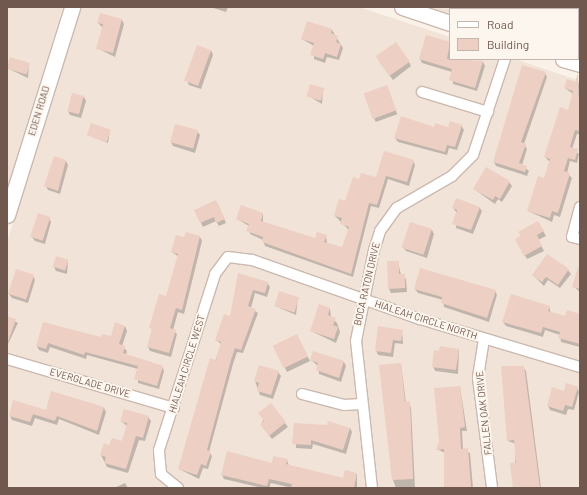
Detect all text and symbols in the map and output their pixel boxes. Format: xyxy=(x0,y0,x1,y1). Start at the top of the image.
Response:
legend xyxy=(449,8,579,60)
text: Road xyxy=(487,17,514,31)
text: Building xyxy=(487,37,529,51)
street label: EDEN ROAD xyxy=(26,85,52,137)
street label: BOCA RATON DRIVE xyxy=(352,241,382,327)
street label: HIALEAH CIRCLE NORTH xyxy=(373,298,479,342)
street label: HIALEAH CIRCLE WEST xyxy=(166,313,208,415)
street label: EVERGLADE DRIVE xyxy=(48,366,132,400)
street label: FALLEN OAK DRIVE xyxy=(474,370,494,456)

